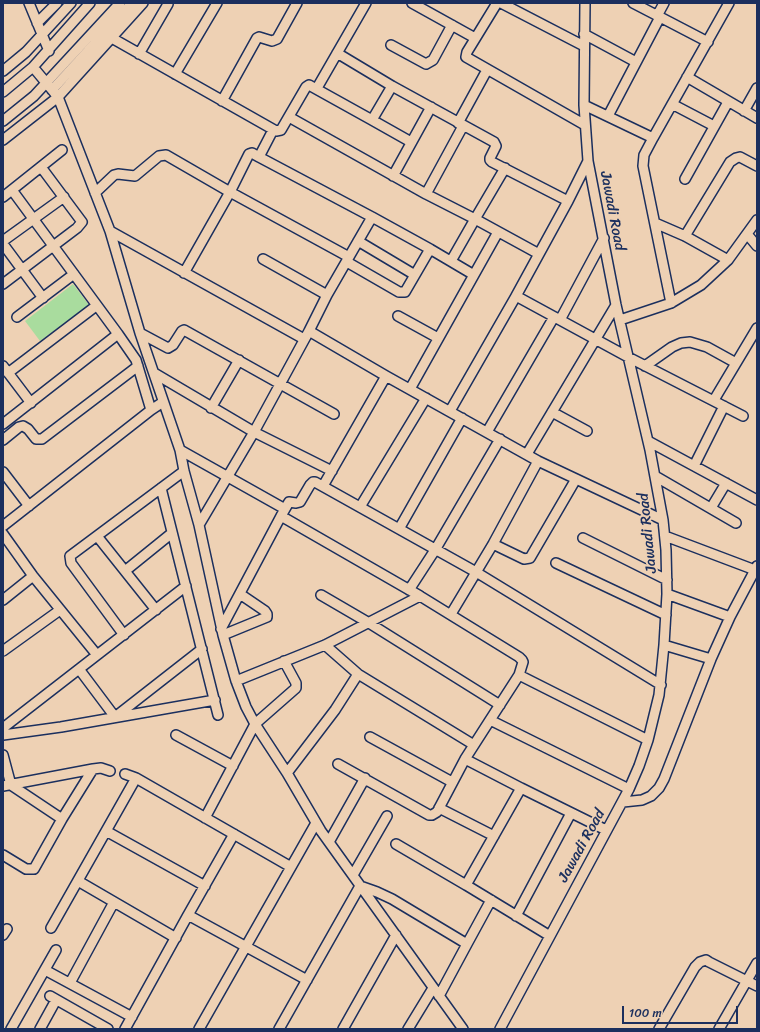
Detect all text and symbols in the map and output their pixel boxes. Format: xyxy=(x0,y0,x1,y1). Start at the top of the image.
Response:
street label: Jawadi Road xyxy=(595,170,629,252)
street label: Jawadi Road xyxy=(635,492,661,574)
street label: Jawadi Road xyxy=(555,806,609,886)
scale bar xyxy=(624,998,740,1024)
text: 100 m xyxy=(629,1002,662,1024)

